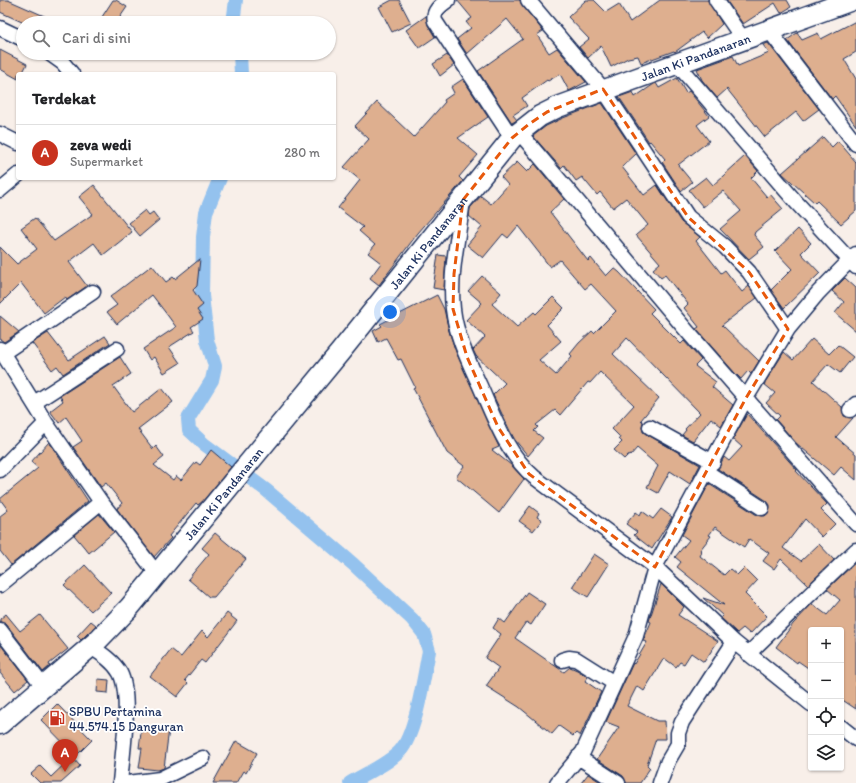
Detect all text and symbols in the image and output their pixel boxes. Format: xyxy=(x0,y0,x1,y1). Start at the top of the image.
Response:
search box xyxy=(16,16,336,60)
icon: search xyxy=(30,27,52,49)
text: Cari di sini xyxy=(62,29,131,47)
street label: Jalan Ki Pandanaran xyxy=(639,31,753,84)
text: Terdekat xyxy=(32,88,96,108)
text: zeva wedi xyxy=(70,136,131,154)
text: A xyxy=(41,145,49,160)
text: 280 m xyxy=(284,145,320,160)
text: Supermarket xyxy=(70,154,143,169)
street label: Jalan Ki Pandanaran xyxy=(387,193,471,292)
your location xyxy=(380,302,400,322)
street label: Jalan Ki Pandanaran xyxy=(181,445,266,543)
map controls xyxy=(808,627,844,771)
button: + xyxy=(808,627,844,663)
button: − xyxy=(808,663,844,699)
button: locate xyxy=(808,699,844,735)
place label: SPBU Pertamina 44.574.15 Danguran xyxy=(69,704,184,734)
fuel station icon: SPBU Pertamina 44.574.15 Danguran xyxy=(48,709,66,727)
button: layers xyxy=(808,735,844,771)
pin: A xyxy=(52,739,78,772)

